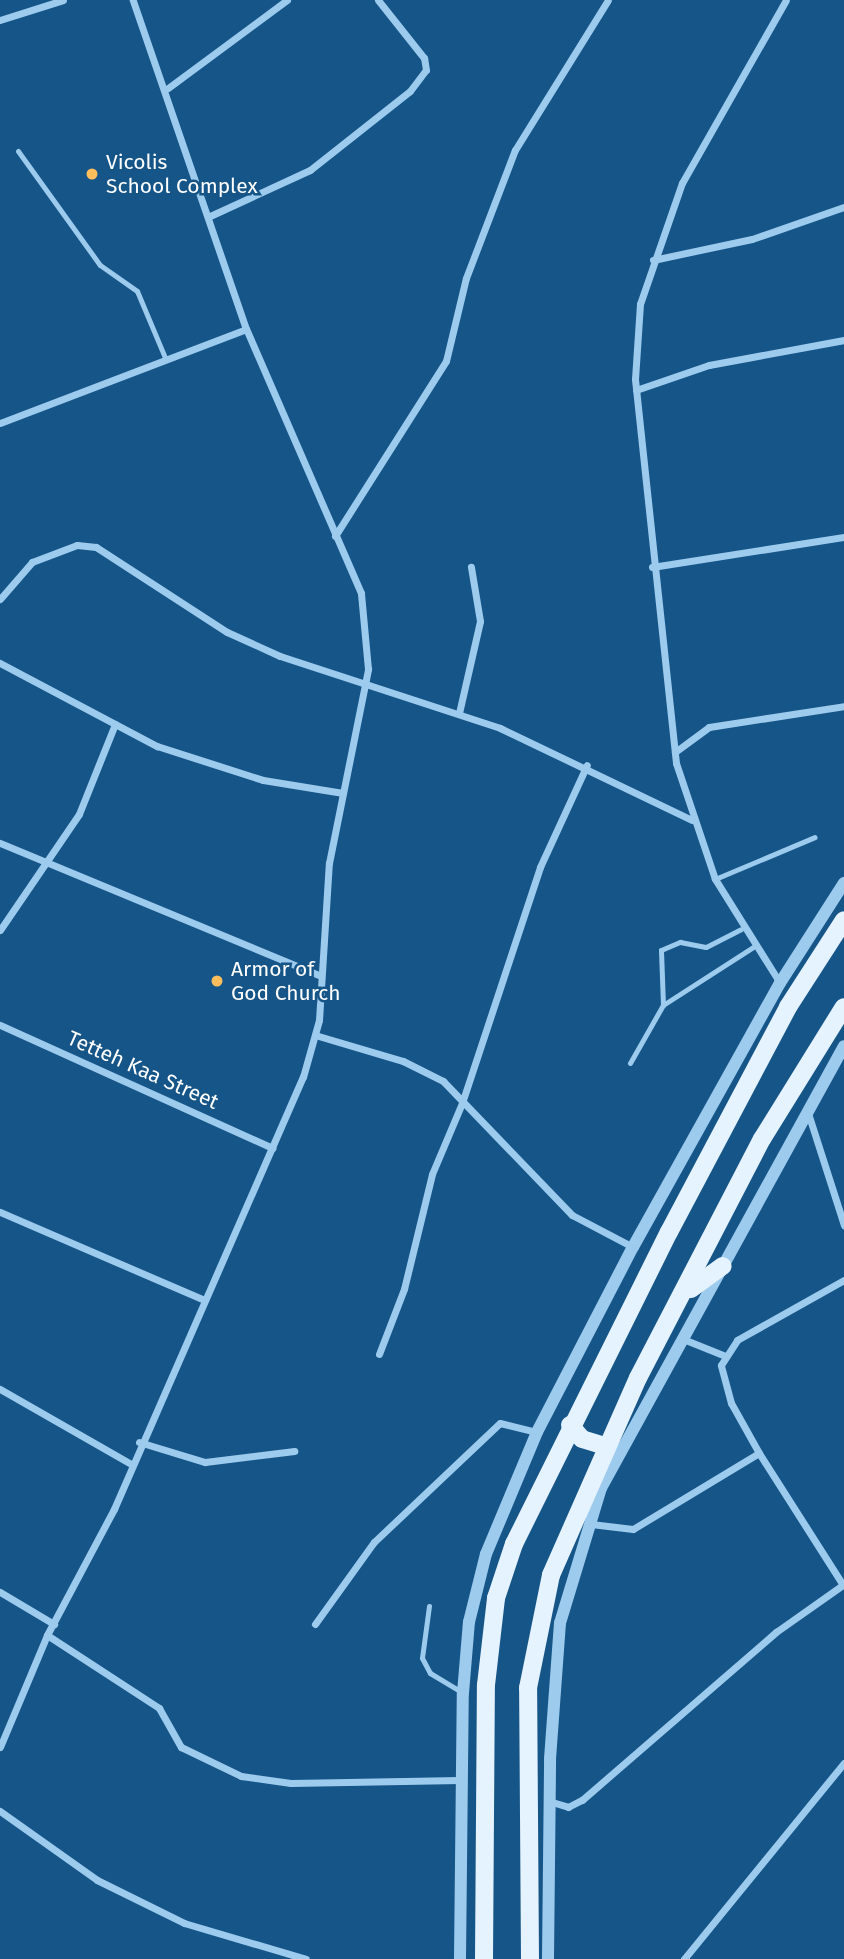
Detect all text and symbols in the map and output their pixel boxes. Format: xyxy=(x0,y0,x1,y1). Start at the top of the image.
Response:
place label: Vicolis School Complex xyxy=(106,149,258,199)
marker: Vicolis School Complex xyxy=(84,166,100,182)
place label: Armor of God Church xyxy=(231,956,341,1006)
marker: Armor of God Church xyxy=(209,973,225,989)
street label: Tetteh Kaa Street xyxy=(64,1025,222,1115)

